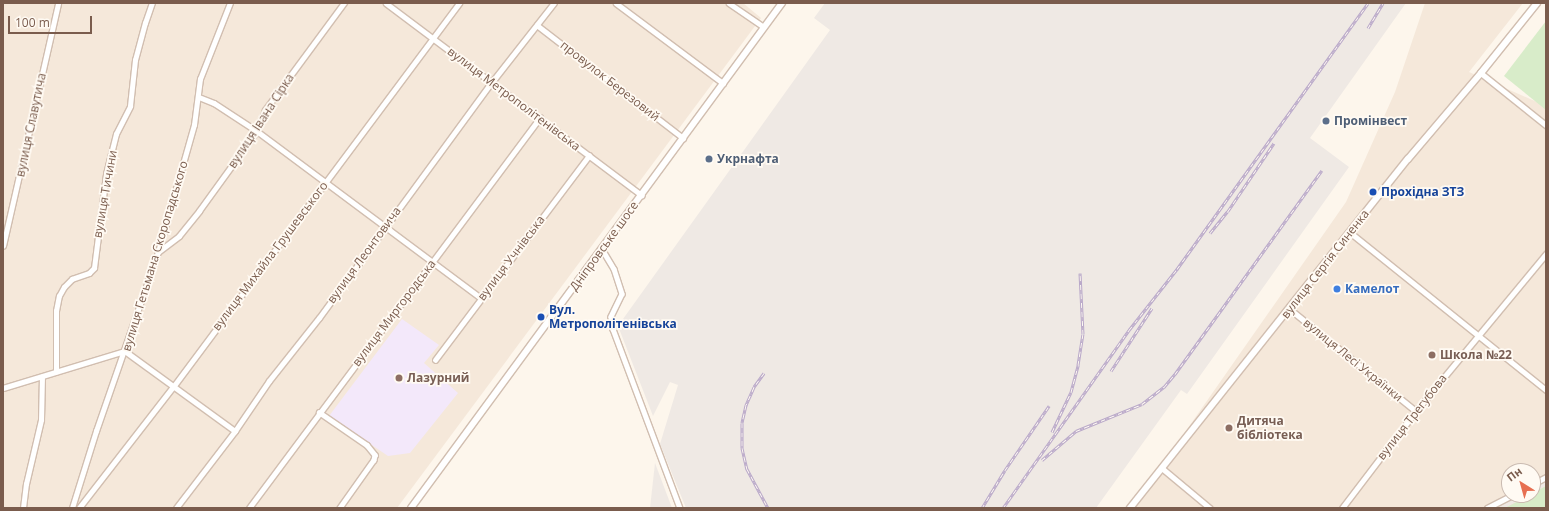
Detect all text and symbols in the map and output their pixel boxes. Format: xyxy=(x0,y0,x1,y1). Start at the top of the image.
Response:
scale bar xyxy=(10,8,94,34)
text: 100 m xyxy=(15,14,50,31)
street label: провулок Березовий xyxy=(558,38,662,124)
street label: вулиця Метрополітенівська xyxy=(445,44,583,154)
street label: вулиця Івана Сірка xyxy=(225,71,297,171)
street label: вулиця Славутича xyxy=(13,72,49,178)
place label: Промінвест xyxy=(1334,114,1407,128)
marker: Промінвест xyxy=(1321,116,1331,126)
street label: вулиця Тичини xyxy=(90,149,120,239)
place label: Укрнафта xyxy=(717,152,779,166)
marker: Укрнафта xyxy=(704,154,714,164)
street label: вулиця Гетьмана Скоропадського xyxy=(119,159,191,353)
street label: вулиця Михайла Грушевського xyxy=(209,179,331,333)
place label: Прохідна ЗТЗ xyxy=(1381,185,1464,199)
marker: Прохідна ЗТЗ xyxy=(1368,187,1378,197)
street label: Дніпровське шосе xyxy=(567,198,641,294)
street label: вулиця Леонтовича xyxy=(324,204,404,306)
street label: вулиця Сергія Синенка xyxy=(1278,207,1372,321)
street label: вулиця Учнівська xyxy=(474,213,548,303)
street label: вулиця Миргородська xyxy=(349,257,439,369)
place label: Камелот xyxy=(1345,282,1399,296)
marker: Камелот xyxy=(1332,284,1342,294)
place label: Вул. Метрополітенівська xyxy=(549,303,677,331)
marker: Вул. Метрополітенівська xyxy=(536,312,546,322)
street label: вулиця Лесі Українки xyxy=(1300,315,1406,405)
place label: Школа №22 xyxy=(1440,348,1512,362)
marker: Школа №22 xyxy=(1427,350,1437,360)
place label: Лазурний xyxy=(407,371,470,385)
street label: вулиця Трегубова xyxy=(1374,371,1450,463)
marker: Лазурний xyxy=(394,373,404,383)
place label: Дитяча бібліотека xyxy=(1237,414,1303,442)
marker: Дитяча бібліотека xyxy=(1224,423,1234,433)
north arrow xyxy=(1501,463,1541,503)
text: Пн xyxy=(1503,463,1525,484)

